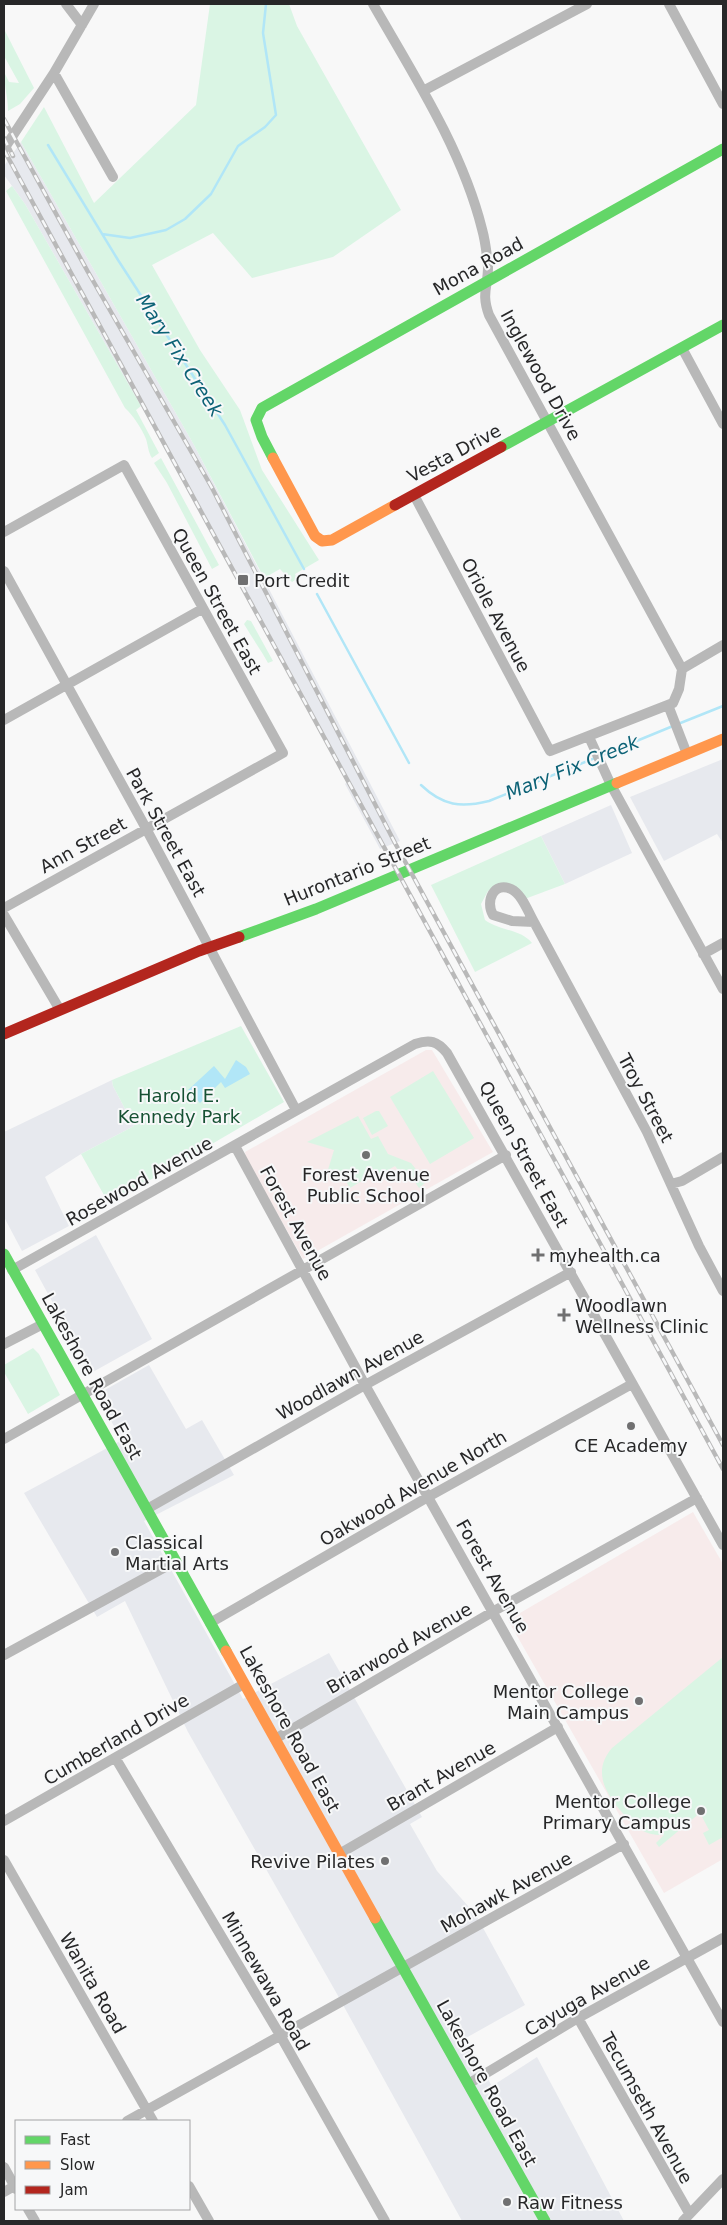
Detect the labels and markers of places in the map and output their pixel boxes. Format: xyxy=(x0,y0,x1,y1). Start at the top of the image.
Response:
place label: Port Credit xyxy=(254,570,350,591)
marker: Port Credit xyxy=(236,573,250,587)
marker: Forest Avenue Public School xyxy=(360,1149,372,1161)
place label: Forest Avenue Public School xyxy=(302,1164,430,1206)
place label: myhealth.ca xyxy=(549,1245,661,1266)
marker: myhealth.ca xyxy=(531,1248,545,1262)
place label: Woodlawn Wellness Clinic xyxy=(575,1295,709,1337)
marker: Woodlawn Wellness Clinic xyxy=(557,1308,571,1322)
marker: CE Academy xyxy=(625,1420,637,1432)
place label: CE Academy xyxy=(574,1435,688,1456)
place label: Classical Martial Arts xyxy=(125,1532,229,1574)
marker: Classical Martial Arts xyxy=(109,1546,121,1558)
place label: Mentor College Main Campus xyxy=(493,1681,629,1723)
marker: Mentor College Main Campus xyxy=(633,1695,645,1707)
place label: Mentor College Primary Campus xyxy=(542,1791,691,1833)
marker: Mentor College Primary Campus xyxy=(695,1805,707,1817)
place label: Revive Pilates xyxy=(250,1851,375,1872)
marker: Revive Pilates xyxy=(379,1855,391,1867)
place label: Raw Fitness xyxy=(517,2192,623,2213)
marker: Raw Fitness xyxy=(501,2196,513,2208)

